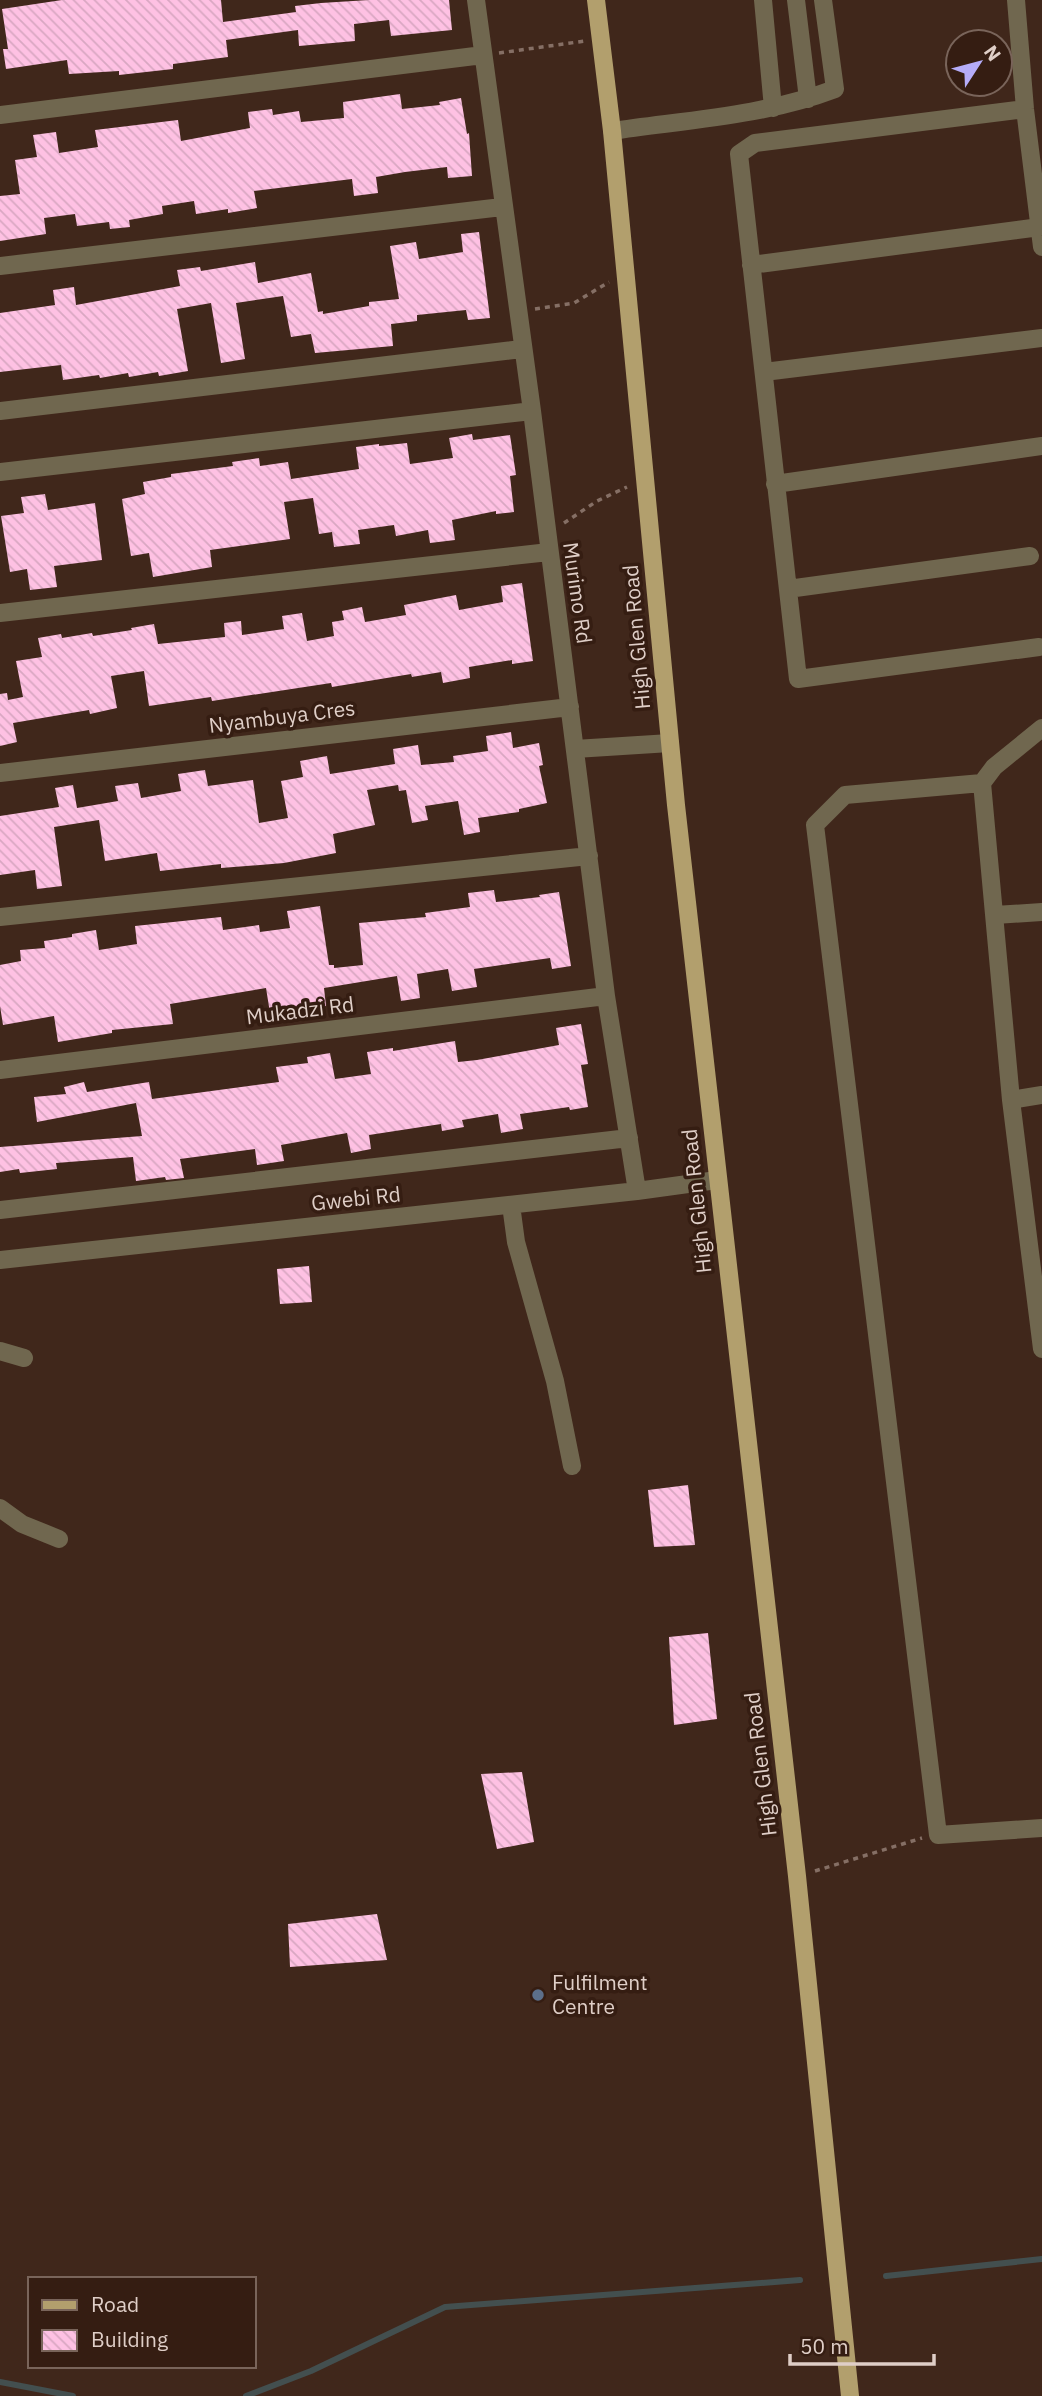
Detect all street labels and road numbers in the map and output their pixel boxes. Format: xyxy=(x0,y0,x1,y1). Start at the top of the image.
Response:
street label: Murimo Rd xyxy=(557,540,599,645)
street label: High Glen Road xyxy=(616,564,656,711)
street label: Nyambuya Cres xyxy=(207,693,357,739)
street label: Mukadzi Rd xyxy=(244,989,355,1031)
street label: High Glen Road xyxy=(674,1127,718,1275)
street label: Gwebi Rd xyxy=(310,1179,402,1217)
street label: High Glen Road xyxy=(737,1690,783,1838)

